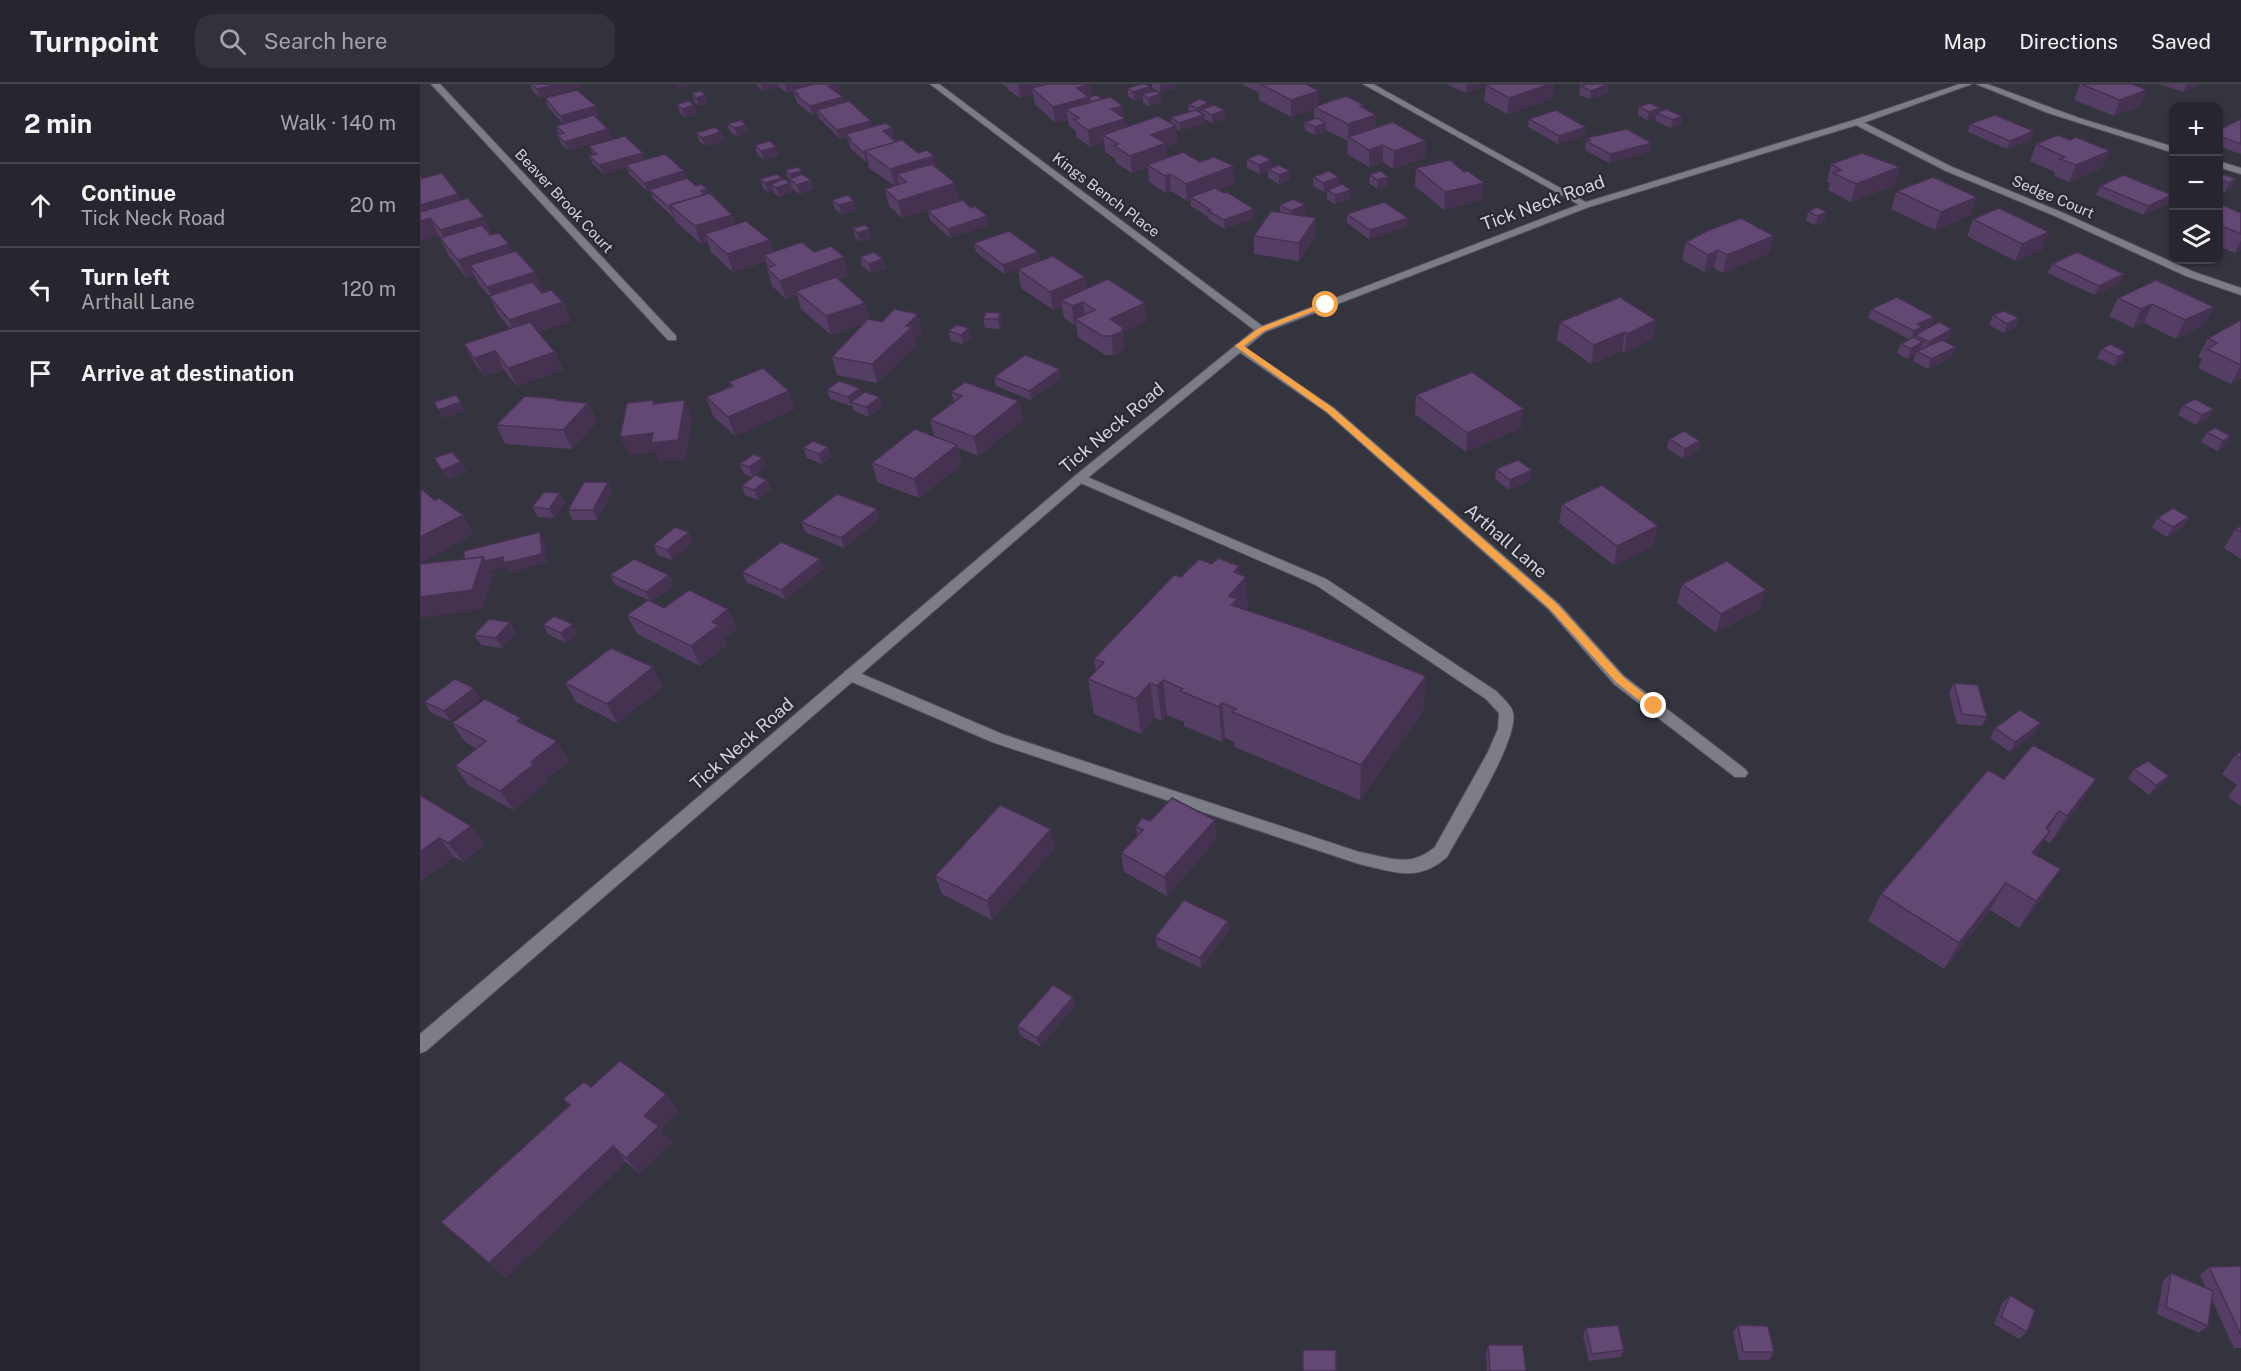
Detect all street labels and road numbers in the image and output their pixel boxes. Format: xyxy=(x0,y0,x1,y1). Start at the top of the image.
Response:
street label: Beaver Brook Court xyxy=(512,145,617,256)
street label: Kings Bench Place xyxy=(1049,149,1163,240)
street label: Tick Neck Road xyxy=(1478,170,1607,235)
street label: Sedge Court xyxy=(2010,172,2097,222)
street label: Tick Neck Road xyxy=(1055,378,1168,477)
street label: Arthall Lane xyxy=(1461,499,1552,582)
street label: Tick Neck Road xyxy=(686,693,798,794)

